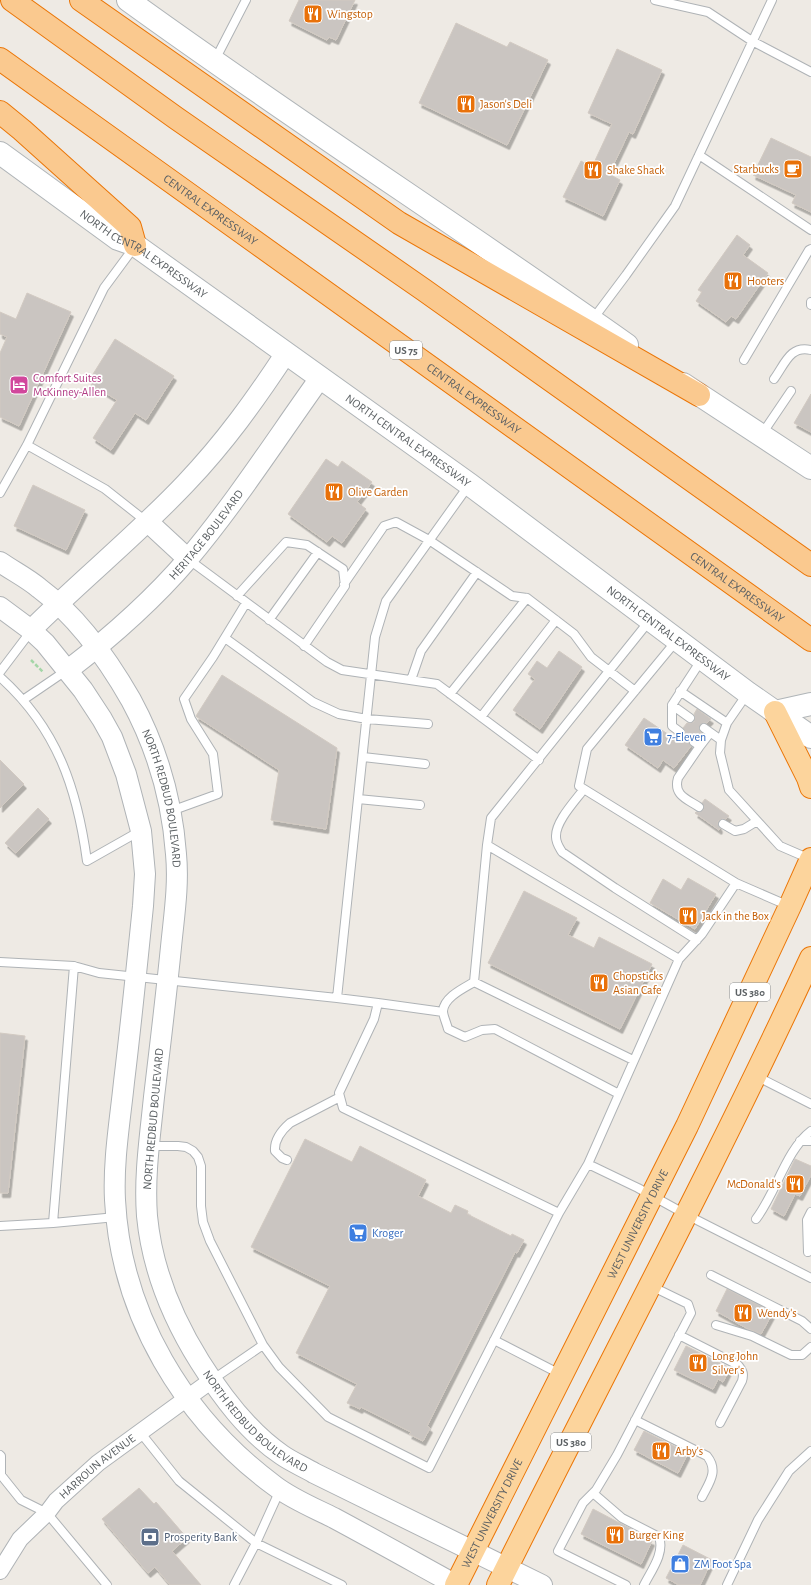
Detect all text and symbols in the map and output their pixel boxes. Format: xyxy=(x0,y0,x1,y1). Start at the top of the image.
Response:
restaurant icon: Wingstop xyxy=(302,3,324,25)
place label: Wingstop xyxy=(327,8,373,20)
restaurant icon: Jason's Deli xyxy=(455,93,477,115)
place label: Jason's Deli xyxy=(480,98,532,110)
cafe icon: Starbucks xyxy=(782,158,804,180)
restaurant icon: Shake Shack xyxy=(582,159,604,181)
place label: Starbucks xyxy=(733,163,779,175)
place label: Shake Shack xyxy=(607,164,665,176)
street label: CENTRAL EXPRESSWAY xyxy=(161,172,260,248)
street label: NORTH CENTRAL EXPRESSWAY xyxy=(78,207,210,301)
restaurant icon: Hooters xyxy=(722,270,744,292)
place label: Hooters xyxy=(747,275,784,287)
road number: US 75 xyxy=(390,341,422,359)
street label: CENTRAL EXPRESSWAY xyxy=(425,361,524,437)
place label: Comfort Suites McKinney-Allen xyxy=(33,372,106,399)
hotel icon: Comfort Suites McKinney-Allen xyxy=(8,374,30,396)
street label: NORTH CENTRAL EXPRESSWAY xyxy=(343,392,474,490)
restaurant icon: Olive Garden xyxy=(323,481,345,503)
place label: Olive Garden xyxy=(348,486,408,498)
street label: HERITAGE BOULEVARD xyxy=(167,487,245,582)
street label: CENTRAL EXPRESSWAY xyxy=(688,550,787,625)
street label: NORTH CENTRAL EXPRESSWAY xyxy=(605,583,733,684)
supermarket icon: 7-Eleven xyxy=(642,726,664,748)
street label: NORTH REDBUD BOULEVARD xyxy=(140,727,183,868)
place label: 7-Eleven xyxy=(667,731,706,743)
restaurant icon: Jack in the Box xyxy=(677,905,699,927)
place label: Jack in the Box xyxy=(702,910,769,922)
place label: Chopsticks Asian Cafe xyxy=(613,970,663,996)
restaurant icon: Chopsticks Asian Cafe xyxy=(588,972,610,994)
road number: US 380 xyxy=(730,983,770,1001)
street label: NORTH REDBUD BOULEVARD xyxy=(141,1048,165,1190)
street label: WEST UNIVERSITY DRIVE xyxy=(605,1167,670,1281)
restaurant icon: McDonald's xyxy=(784,1173,806,1195)
place label: McDonald's xyxy=(727,1178,781,1190)
supermarket icon: Kroger xyxy=(347,1222,369,1244)
place label: Kroger xyxy=(372,1227,404,1239)
restaurant icon: Wendy's xyxy=(732,1302,754,1324)
place label: Wendy's xyxy=(757,1307,797,1320)
place label: Long John Silver's xyxy=(712,1350,758,1376)
restaurant icon: Long John Silver's xyxy=(687,1352,709,1374)
street label: NORTH REDBUD BOULEVARD xyxy=(201,1368,310,1474)
street label: HARROUN AVENUE xyxy=(57,1432,138,1501)
road number: US 380 xyxy=(551,1433,591,1451)
restaurant icon: Arby's xyxy=(650,1440,672,1462)
place label: Arby's xyxy=(675,1445,703,1458)
street label: WEST UNIVERSITY DRIVE xyxy=(459,1457,525,1570)
restaurant icon: Burger King xyxy=(604,1524,626,1546)
bank icon: Prosperity Bank xyxy=(139,1526,161,1548)
place label: Burger King xyxy=(629,1529,684,1541)
place label: Prosperity Bank xyxy=(164,1531,238,1544)
shop icon: ZM Foot Spa xyxy=(669,1553,691,1575)
place label: ZM Foot Spa xyxy=(694,1558,752,1570)

